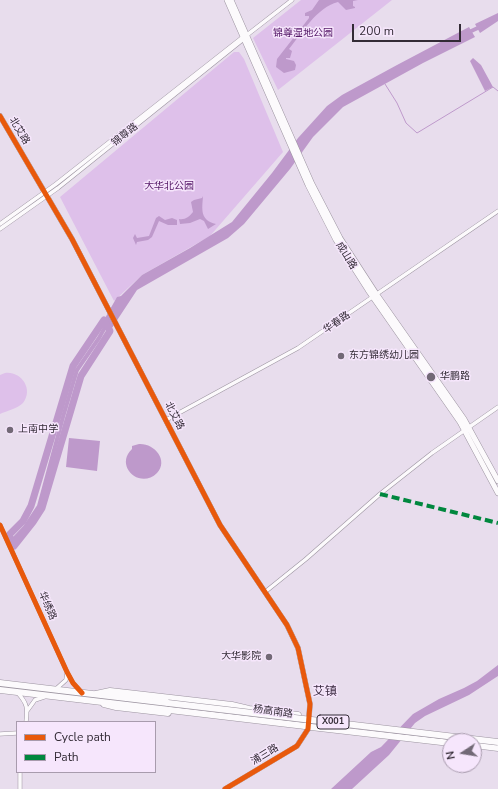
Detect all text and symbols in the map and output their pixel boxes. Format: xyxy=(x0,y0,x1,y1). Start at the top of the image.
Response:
scale bar xyxy=(354,16,463,42)
text: 200 m xyxy=(359,23,394,39)
park label: 锦尊湿地公园 xyxy=(273,28,333,40)
street label: 北艾路 xyxy=(6,115,32,147)
street label: 锦尊路 xyxy=(109,121,141,149)
park label: 大华北公园 xyxy=(144,181,194,193)
street label: 成山路 xyxy=(333,240,359,272)
street label: 华春路 xyxy=(321,309,353,337)
place label: 东方锦绣幼儿园 xyxy=(349,350,419,362)
marker: 东方锦绣幼儿园 xyxy=(336,351,346,361)
marker: 华鹏路 xyxy=(425,371,437,383)
place label: 华鹏路 xyxy=(440,371,470,383)
street label: 北艾路 xyxy=(162,400,186,432)
place label: 上南中学 xyxy=(18,424,58,436)
marker: 上南中学 xyxy=(5,425,15,435)
street label: 华绣路 xyxy=(35,590,59,622)
place label: 大华影院 xyxy=(221,651,261,663)
marker: 大华影院 xyxy=(264,652,274,662)
district label: 艾镇 xyxy=(313,685,337,699)
street label: 杨高南路 xyxy=(252,703,294,721)
road number: X001 xyxy=(317,715,349,729)
legend xyxy=(16,721,156,773)
text: Cycle path xyxy=(54,729,111,745)
north arrow xyxy=(442,733,482,773)
street label: 浦三路 xyxy=(249,742,281,768)
text: Path xyxy=(54,749,79,765)
text: N xyxy=(443,750,459,761)

